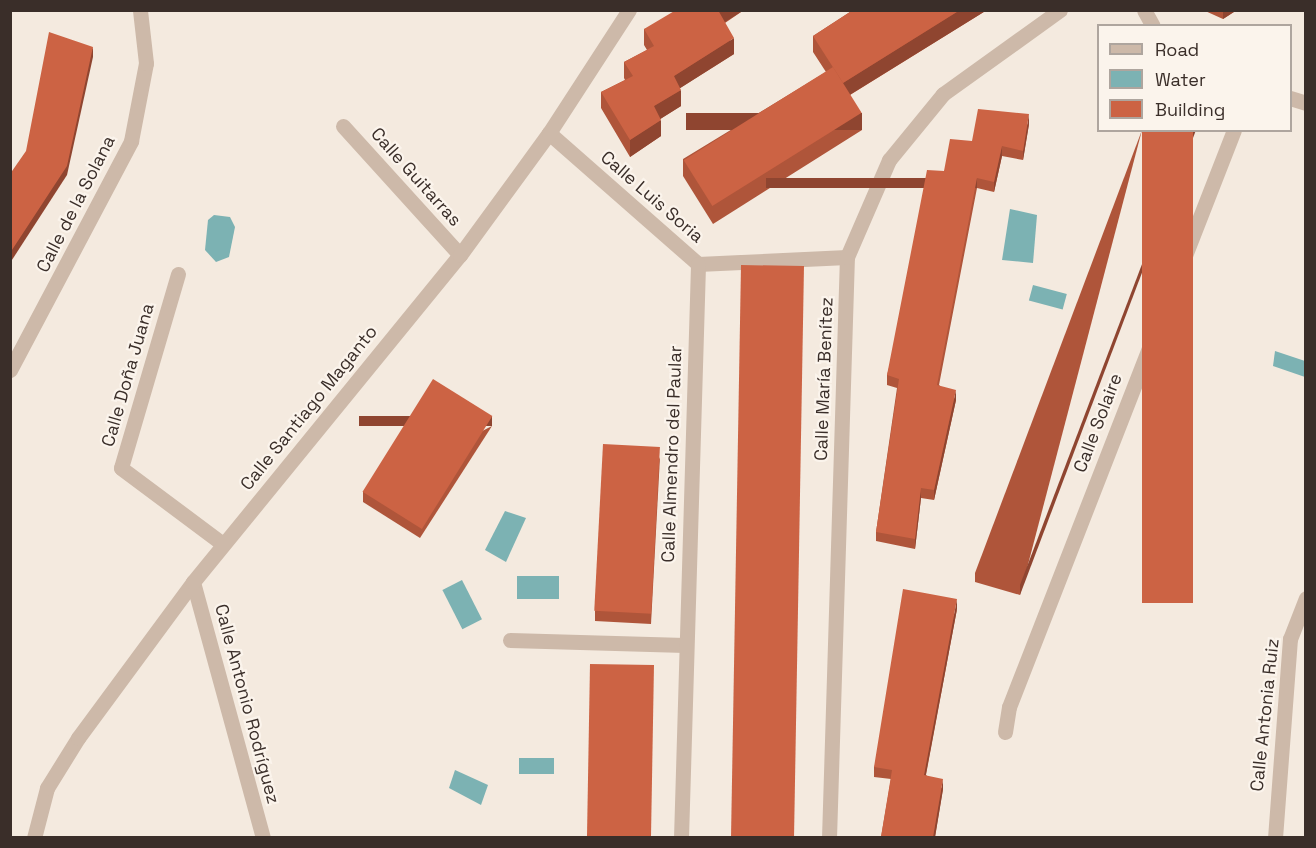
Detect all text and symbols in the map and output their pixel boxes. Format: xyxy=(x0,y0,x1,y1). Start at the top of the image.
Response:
legend xyxy=(1097,24,1292,132)
text: Road xyxy=(1155,38,1199,61)
text: Water xyxy=(1155,68,1206,91)
text: Building xyxy=(1155,98,1225,121)
street label: Calle Guitarras xyxy=(366,123,466,231)
street label: Calle de la Solana xyxy=(32,132,120,276)
street label: Calle Luis Soria xyxy=(596,147,708,247)
street label: Calle María Benítez xyxy=(810,297,838,461)
street label: Calle Doña Juana xyxy=(97,301,159,449)
street label: Calle Santiago Maganto xyxy=(236,321,382,495)
street label: Calle Almendro del Paular xyxy=(657,345,687,563)
street label: Calle Solaire xyxy=(1069,370,1127,476)
street label: Calle Antonio Rodríguez xyxy=(210,602,284,806)
street label: Calle Antonia Ruiz xyxy=(1246,637,1284,793)

